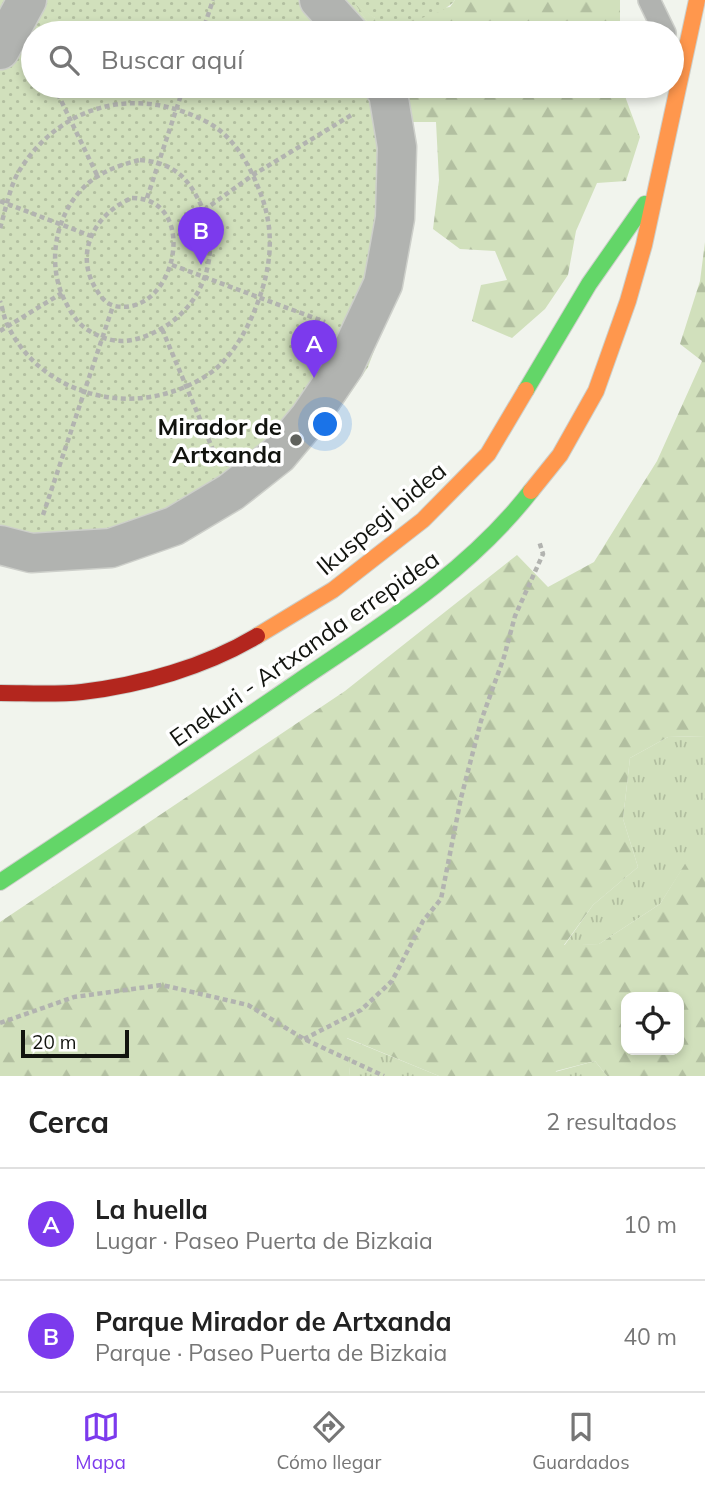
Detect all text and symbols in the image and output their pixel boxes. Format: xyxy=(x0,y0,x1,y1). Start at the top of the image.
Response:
search box xyxy=(21,21,684,98)
icon: search xyxy=(45,41,83,79)
text: Buscar aquí xyxy=(101,43,244,76)
pin: B xyxy=(178,207,224,265)
pin: A xyxy=(291,320,337,378)
your location xyxy=(308,407,342,441)
place label: Mirador de Artxanda xyxy=(158,411,282,469)
marker: Mirador de Artxanda xyxy=(288,432,304,448)
street label: Ikuspegi bidea xyxy=(310,455,452,581)
street label: Enekuri - Artxanda errepidea xyxy=(164,543,444,753)
map controls xyxy=(621,992,684,1055)
button: locate xyxy=(621,992,684,1055)
scale bar xyxy=(21,1027,130,1059)
text: 20 m xyxy=(32,1030,76,1054)
text: Cerca xyxy=(28,1103,109,1141)
text: 2 resultados xyxy=(546,1107,677,1136)
text: La huella xyxy=(95,1193,208,1226)
text: A xyxy=(42,1210,60,1239)
text: 10 m xyxy=(623,1210,677,1239)
text: Lugar · Paseo Puerta de Bizkaia xyxy=(95,1226,433,1255)
text: Parque Mirador de Artxanda xyxy=(95,1305,452,1338)
text: B xyxy=(43,1322,59,1351)
text: 40 m xyxy=(623,1322,677,1351)
text: Parque · Paseo Puerta de Bizkaia xyxy=(95,1338,447,1367)
tab: Mapa xyxy=(75,1408,126,1474)
tab: Cómo llegar xyxy=(277,1408,381,1474)
tab: Guardados xyxy=(532,1408,630,1474)

